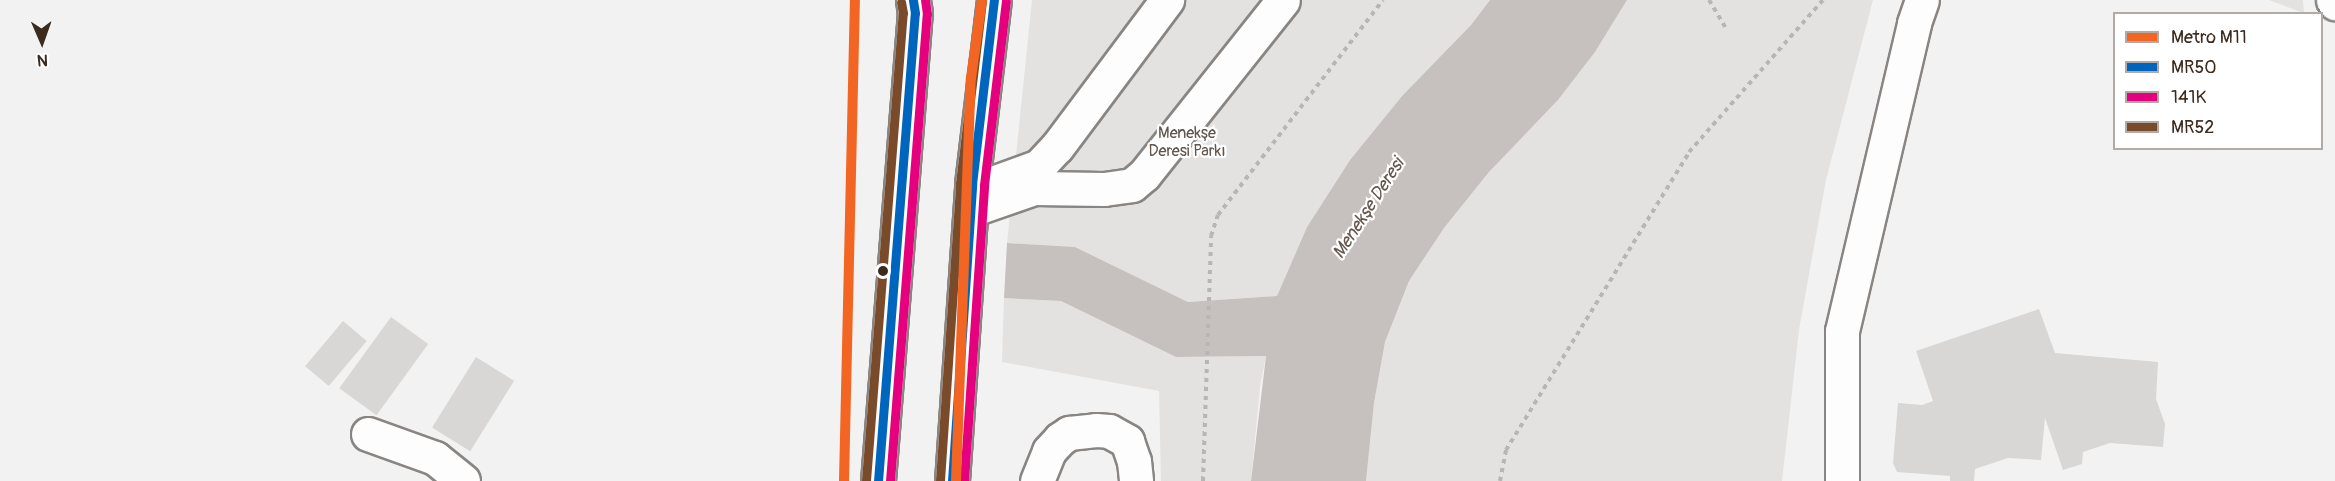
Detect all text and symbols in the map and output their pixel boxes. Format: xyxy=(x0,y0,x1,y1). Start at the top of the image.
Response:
north arrow xyxy=(12,12,72,72)
legend xyxy=(2113,12,2323,150)
text: Metro M11 xyxy=(2171,26,2247,49)
text: N xyxy=(37,50,48,70)
text: MR50 xyxy=(2171,56,2216,79)
text: 141K xyxy=(2171,86,2206,109)
text: MR52 xyxy=(2171,116,2214,139)
park label: Menekşe Deresi Parkı xyxy=(1149,123,1225,161)
water label: Menekşe Deresi xyxy=(1329,155,1409,263)
unlabelled marker xyxy=(877,265,889,277)

